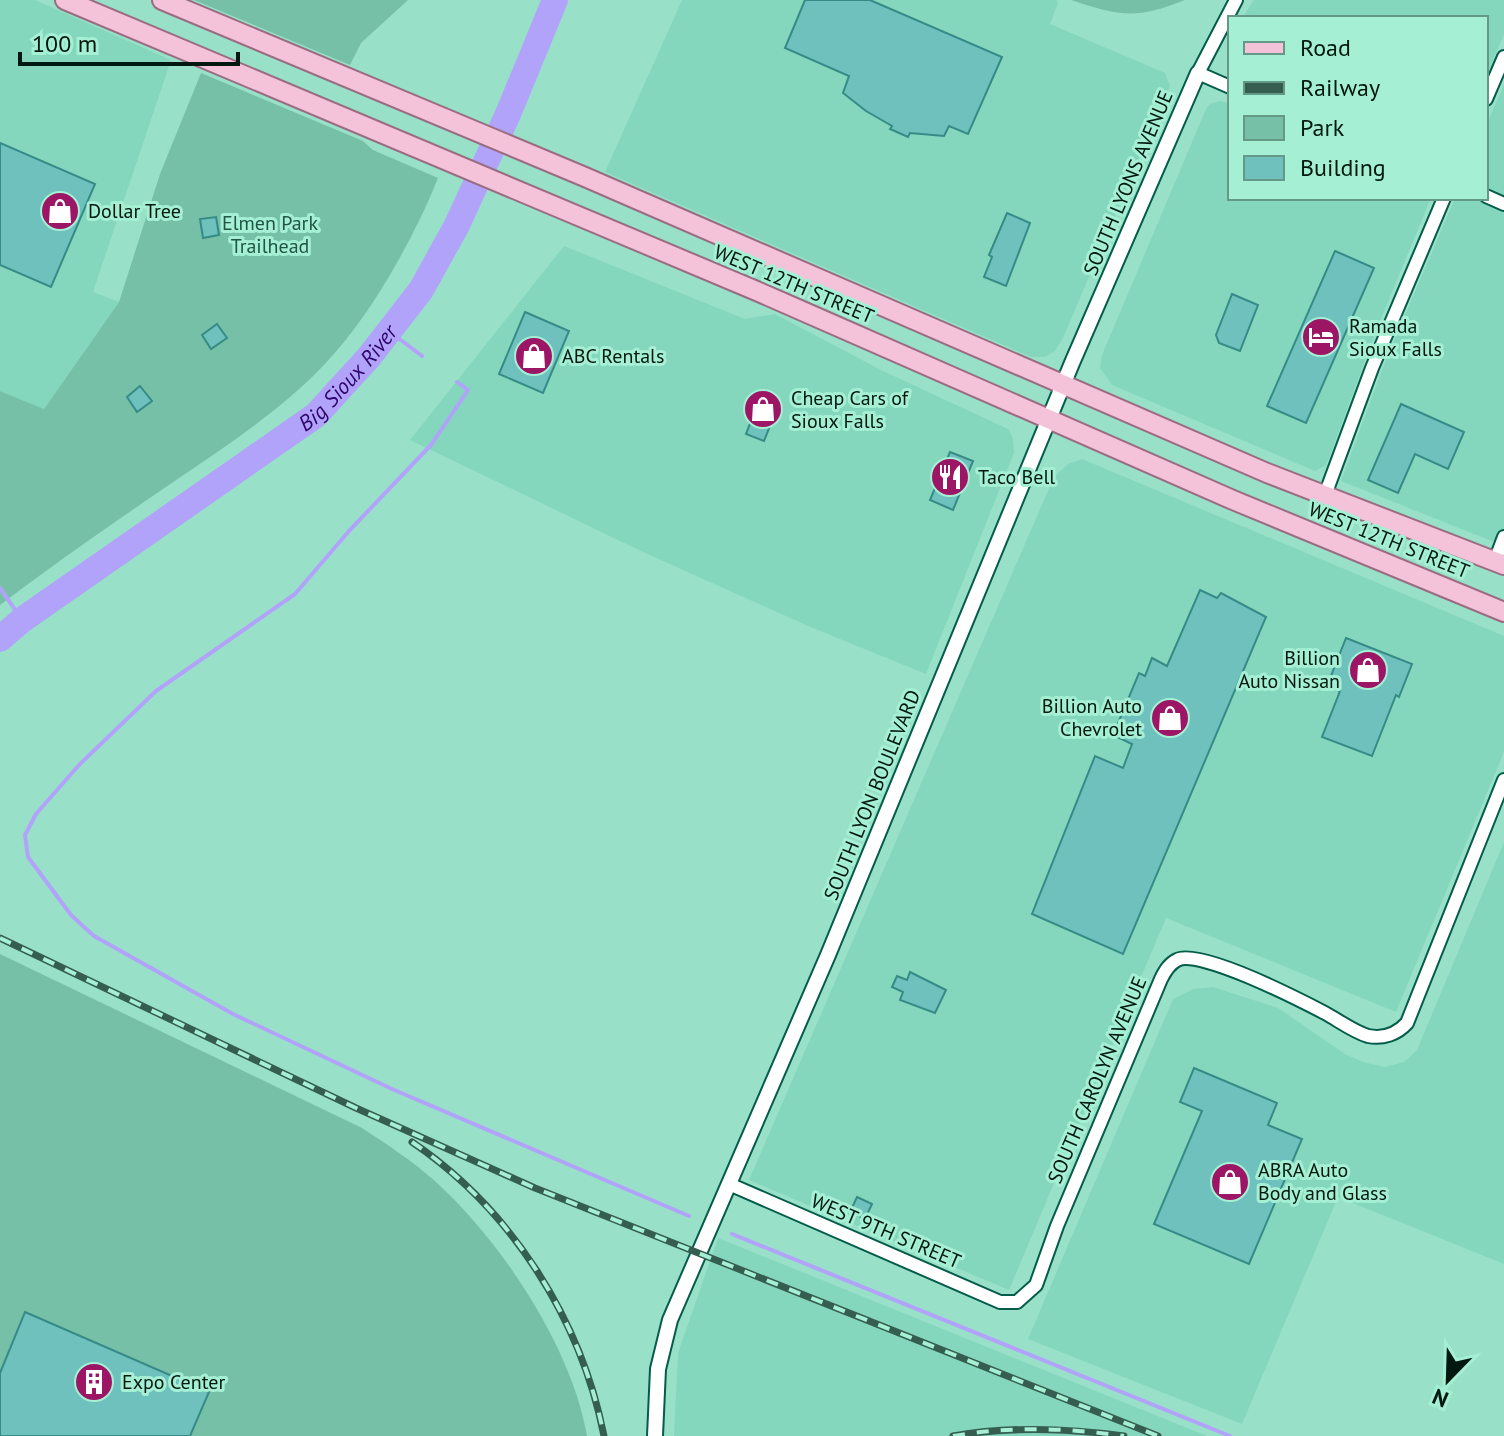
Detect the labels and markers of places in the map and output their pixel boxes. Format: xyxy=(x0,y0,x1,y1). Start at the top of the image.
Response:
shop icon: Dollar Tree xyxy=(39,190,81,232)
place label: Dollar Tree xyxy=(88,198,181,224)
place label: Ramada Sioux Falls xyxy=(1349,313,1442,362)
hotel icon: Ramada Sioux Falls xyxy=(1300,316,1342,358)
shop icon: ABC Rentals xyxy=(513,335,555,377)
place label: ABC Rentals xyxy=(562,343,664,369)
place label: Cheap Cars of Sioux Falls xyxy=(791,385,910,434)
shop icon: Cheap Cars of Sioux Falls xyxy=(742,388,784,430)
restaurant icon: Taco Bell xyxy=(929,456,971,498)
place label: Taco Bell xyxy=(978,464,1055,490)
place label: Billion Auto Nissan xyxy=(1238,645,1340,694)
shop icon: Billion Auto Nissan xyxy=(1347,649,1389,691)
place label: Billion Auto Chevrolet xyxy=(1042,693,1142,742)
shop icon: Billion Auto Chevrolet xyxy=(1149,697,1191,739)
place label: ABRA Auto Body and Glass xyxy=(1258,1157,1387,1206)
shop icon: ABRA Auto Body and Glass xyxy=(1209,1161,1251,1203)
building icon: Expo Center xyxy=(73,1361,115,1403)
place label: Expo Center xyxy=(122,1369,225,1395)

